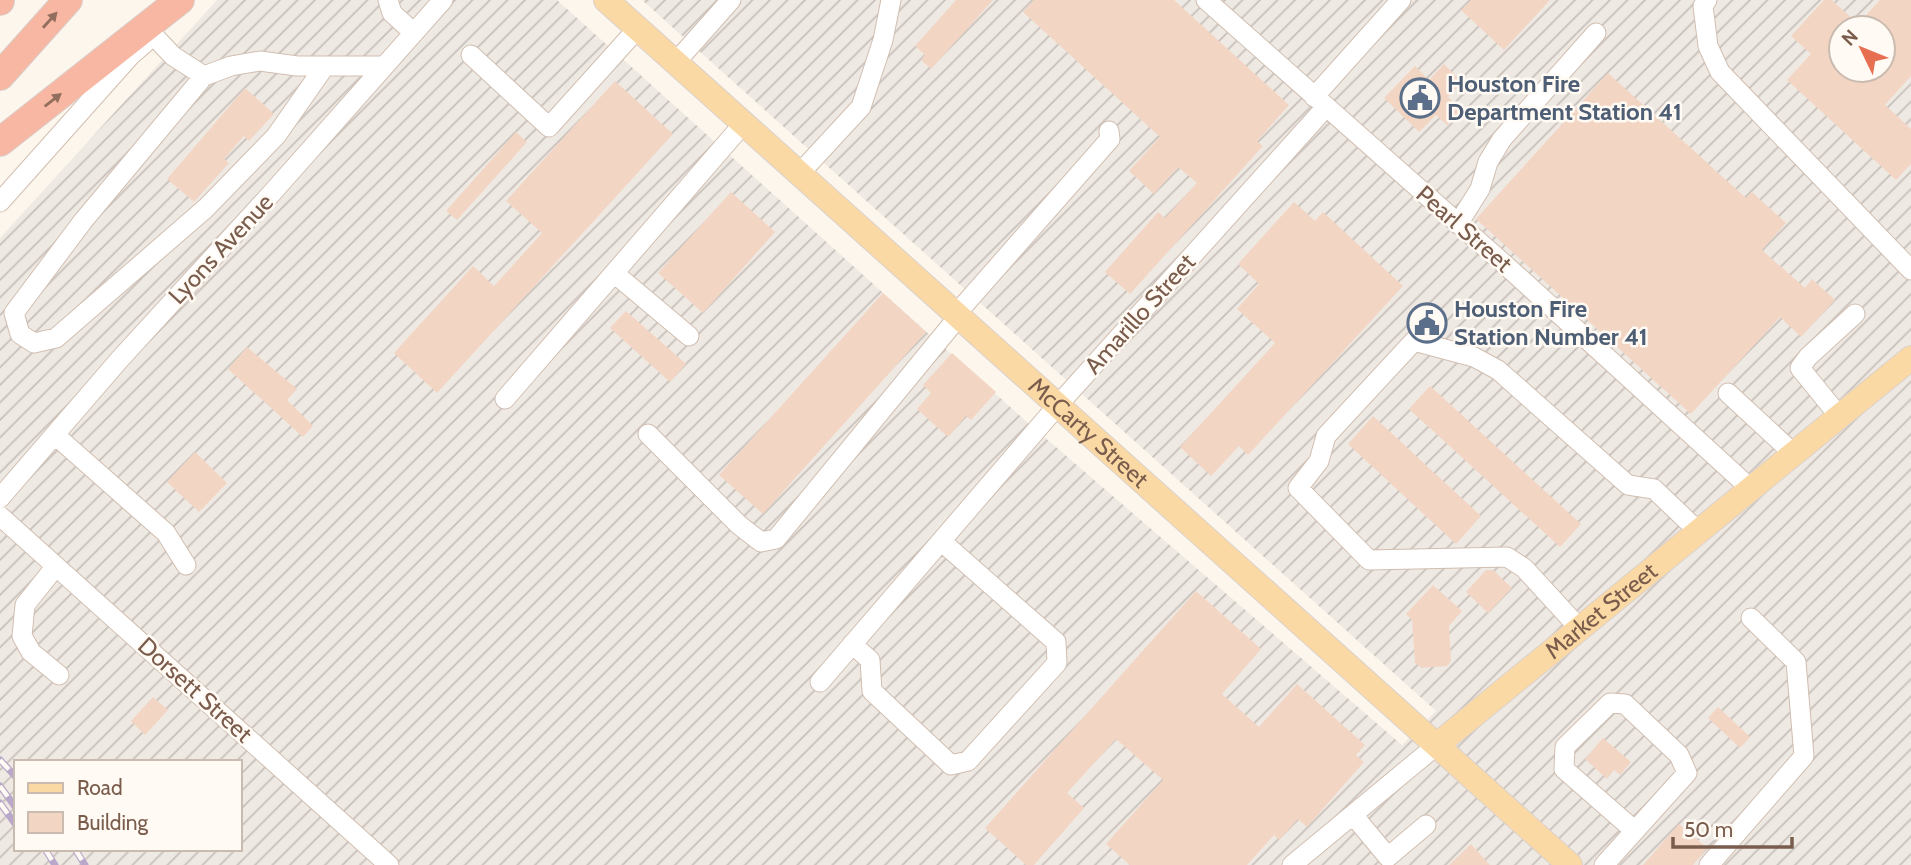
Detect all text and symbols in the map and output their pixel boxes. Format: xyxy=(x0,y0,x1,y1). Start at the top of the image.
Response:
one-way arrow xyxy=(42,12,58,29)
north arrow xyxy=(1827,14,1897,84)
text: N xyxy=(1837,25,1863,51)
place label: Houston Fire Department Station 41 xyxy=(1447,69,1682,126)
public building icon: Houston Fire Department Station 41 xyxy=(1399,77,1441,119)
one-way arrow xyxy=(45,93,62,108)
street label: Pearl Street xyxy=(1410,179,1518,278)
street label: Lyons Avenue xyxy=(162,188,279,310)
street label: Amarillo Street xyxy=(1078,248,1201,380)
place label: Houston Fire Station Number 41 xyxy=(1454,294,1648,351)
public building icon: Houston Fire Station Number 41 xyxy=(1406,302,1448,344)
street label: McCarty Street xyxy=(1023,371,1155,494)
street label: Market Street xyxy=(1539,556,1663,665)
street label: Dorsett Street xyxy=(132,631,258,748)
legend xyxy=(14,760,242,851)
text: Road xyxy=(77,775,123,800)
scale bar xyxy=(1673,806,1792,850)
text: Building xyxy=(77,810,149,835)
text: 50 m xyxy=(1684,817,1733,842)

